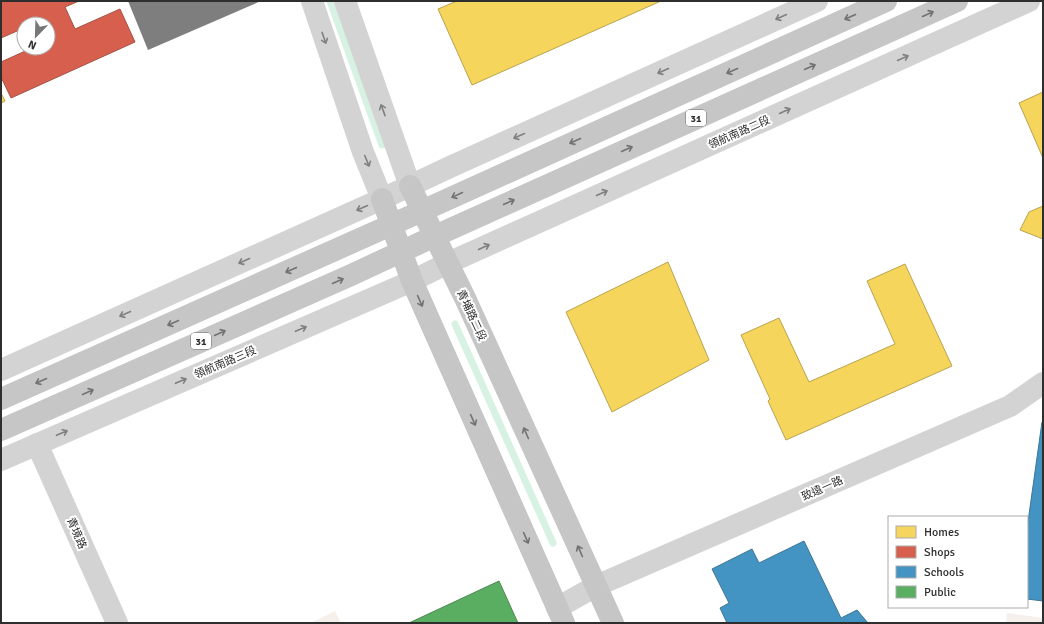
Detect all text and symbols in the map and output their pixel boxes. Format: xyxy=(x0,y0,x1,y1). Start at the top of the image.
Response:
one-way arrow xyxy=(922,10,934,17)
one-way arrow xyxy=(776,14,788,21)
one-way arrow xyxy=(845,14,857,21)
north arrow xyxy=(16,16,56,56)
one-way arrow xyxy=(321,32,329,44)
text: N xyxy=(26,37,38,52)
one-way arrow xyxy=(897,54,909,61)
one-way arrow xyxy=(803,63,815,70)
one-way arrow xyxy=(726,67,738,75)
one-way arrow xyxy=(657,68,669,75)
one-way arrow xyxy=(379,104,387,116)
one-way arrow xyxy=(778,107,790,114)
road number: 31 xyxy=(686,110,706,126)
street label: 領航南路二段 xyxy=(706,113,772,152)
one-way arrow xyxy=(513,133,525,140)
one-way arrow xyxy=(569,138,581,145)
one-way arrow xyxy=(621,145,633,152)
one-way arrow xyxy=(363,154,371,166)
one-way arrow xyxy=(596,189,608,197)
one-way arrow xyxy=(451,192,463,199)
one-way arrow xyxy=(502,198,514,206)
one-way arrow xyxy=(357,205,369,212)
one-way arrow xyxy=(478,243,490,250)
one-way arrow xyxy=(238,258,250,265)
one-way arrow xyxy=(286,267,298,274)
one-way arrow xyxy=(332,276,344,284)
street label: 青埔路二段 xyxy=(454,288,489,343)
one-way arrow xyxy=(417,294,424,306)
one-way arrow xyxy=(119,311,131,319)
one-way arrow xyxy=(167,320,179,327)
one-way arrow xyxy=(294,325,306,333)
one-way arrow xyxy=(213,329,225,336)
road number: 31 xyxy=(191,333,211,349)
street label: 領航南路三段 xyxy=(192,344,258,381)
one-way arrow xyxy=(175,377,187,384)
one-way arrow xyxy=(36,378,48,386)
one-way arrow xyxy=(81,387,93,395)
one-way arrow xyxy=(470,413,477,425)
one-way arrow xyxy=(522,427,530,439)
one-way arrow xyxy=(56,429,68,436)
street label: 致遠一路 xyxy=(799,474,845,503)
street label: 青境路 xyxy=(64,515,89,551)
legend xyxy=(888,516,1028,608)
text: Homes xyxy=(924,525,959,540)
one-way arrow xyxy=(523,532,530,544)
one-way arrow xyxy=(576,545,583,557)
text: Shops xyxy=(924,545,955,560)
text: Schools xyxy=(924,565,964,580)
text: Public xyxy=(924,585,956,600)

